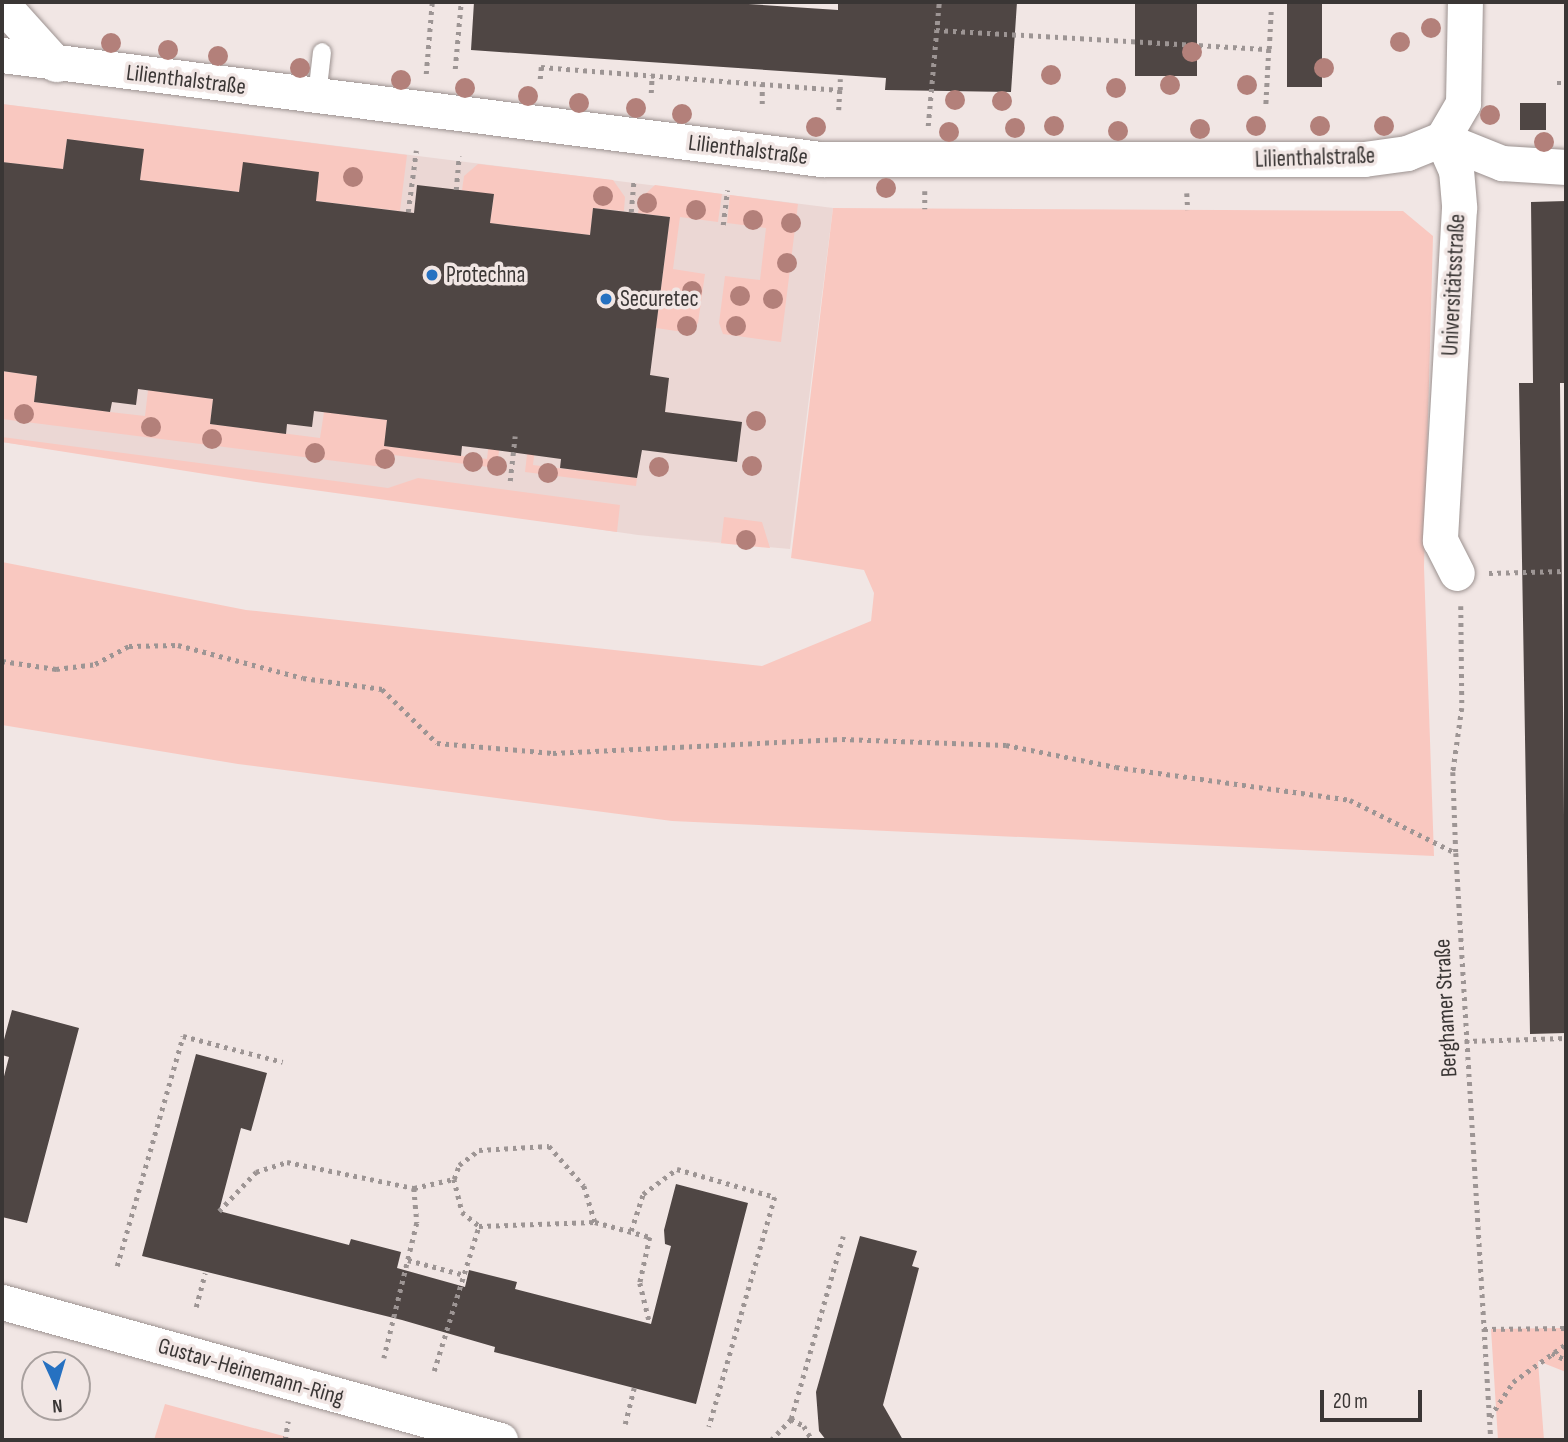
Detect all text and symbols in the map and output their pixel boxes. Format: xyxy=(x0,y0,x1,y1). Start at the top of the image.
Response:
street label: Lilienthalstraße xyxy=(125,59,247,101)
street label: Lilienthalstraße xyxy=(687,129,809,171)
street label: Lilienthalstraße xyxy=(1254,142,1376,174)
street label: Universitätsstraße xyxy=(1436,213,1472,357)
place label: Protechna xyxy=(446,261,525,289)
marker: Protechna xyxy=(424,267,440,283)
place label: Securetec xyxy=(620,285,699,313)
marker: Securetec xyxy=(598,291,614,307)
street label: Berghamer Straße xyxy=(1429,938,1463,1078)
street label: Gustav-Heinemann-Ring xyxy=(155,1332,347,1412)
north arrow xyxy=(21,1351,91,1421)
scale bar xyxy=(1323,1376,1424,1420)
text: 20 m xyxy=(1333,1389,1368,1414)
text: N xyxy=(51,1394,63,1417)

